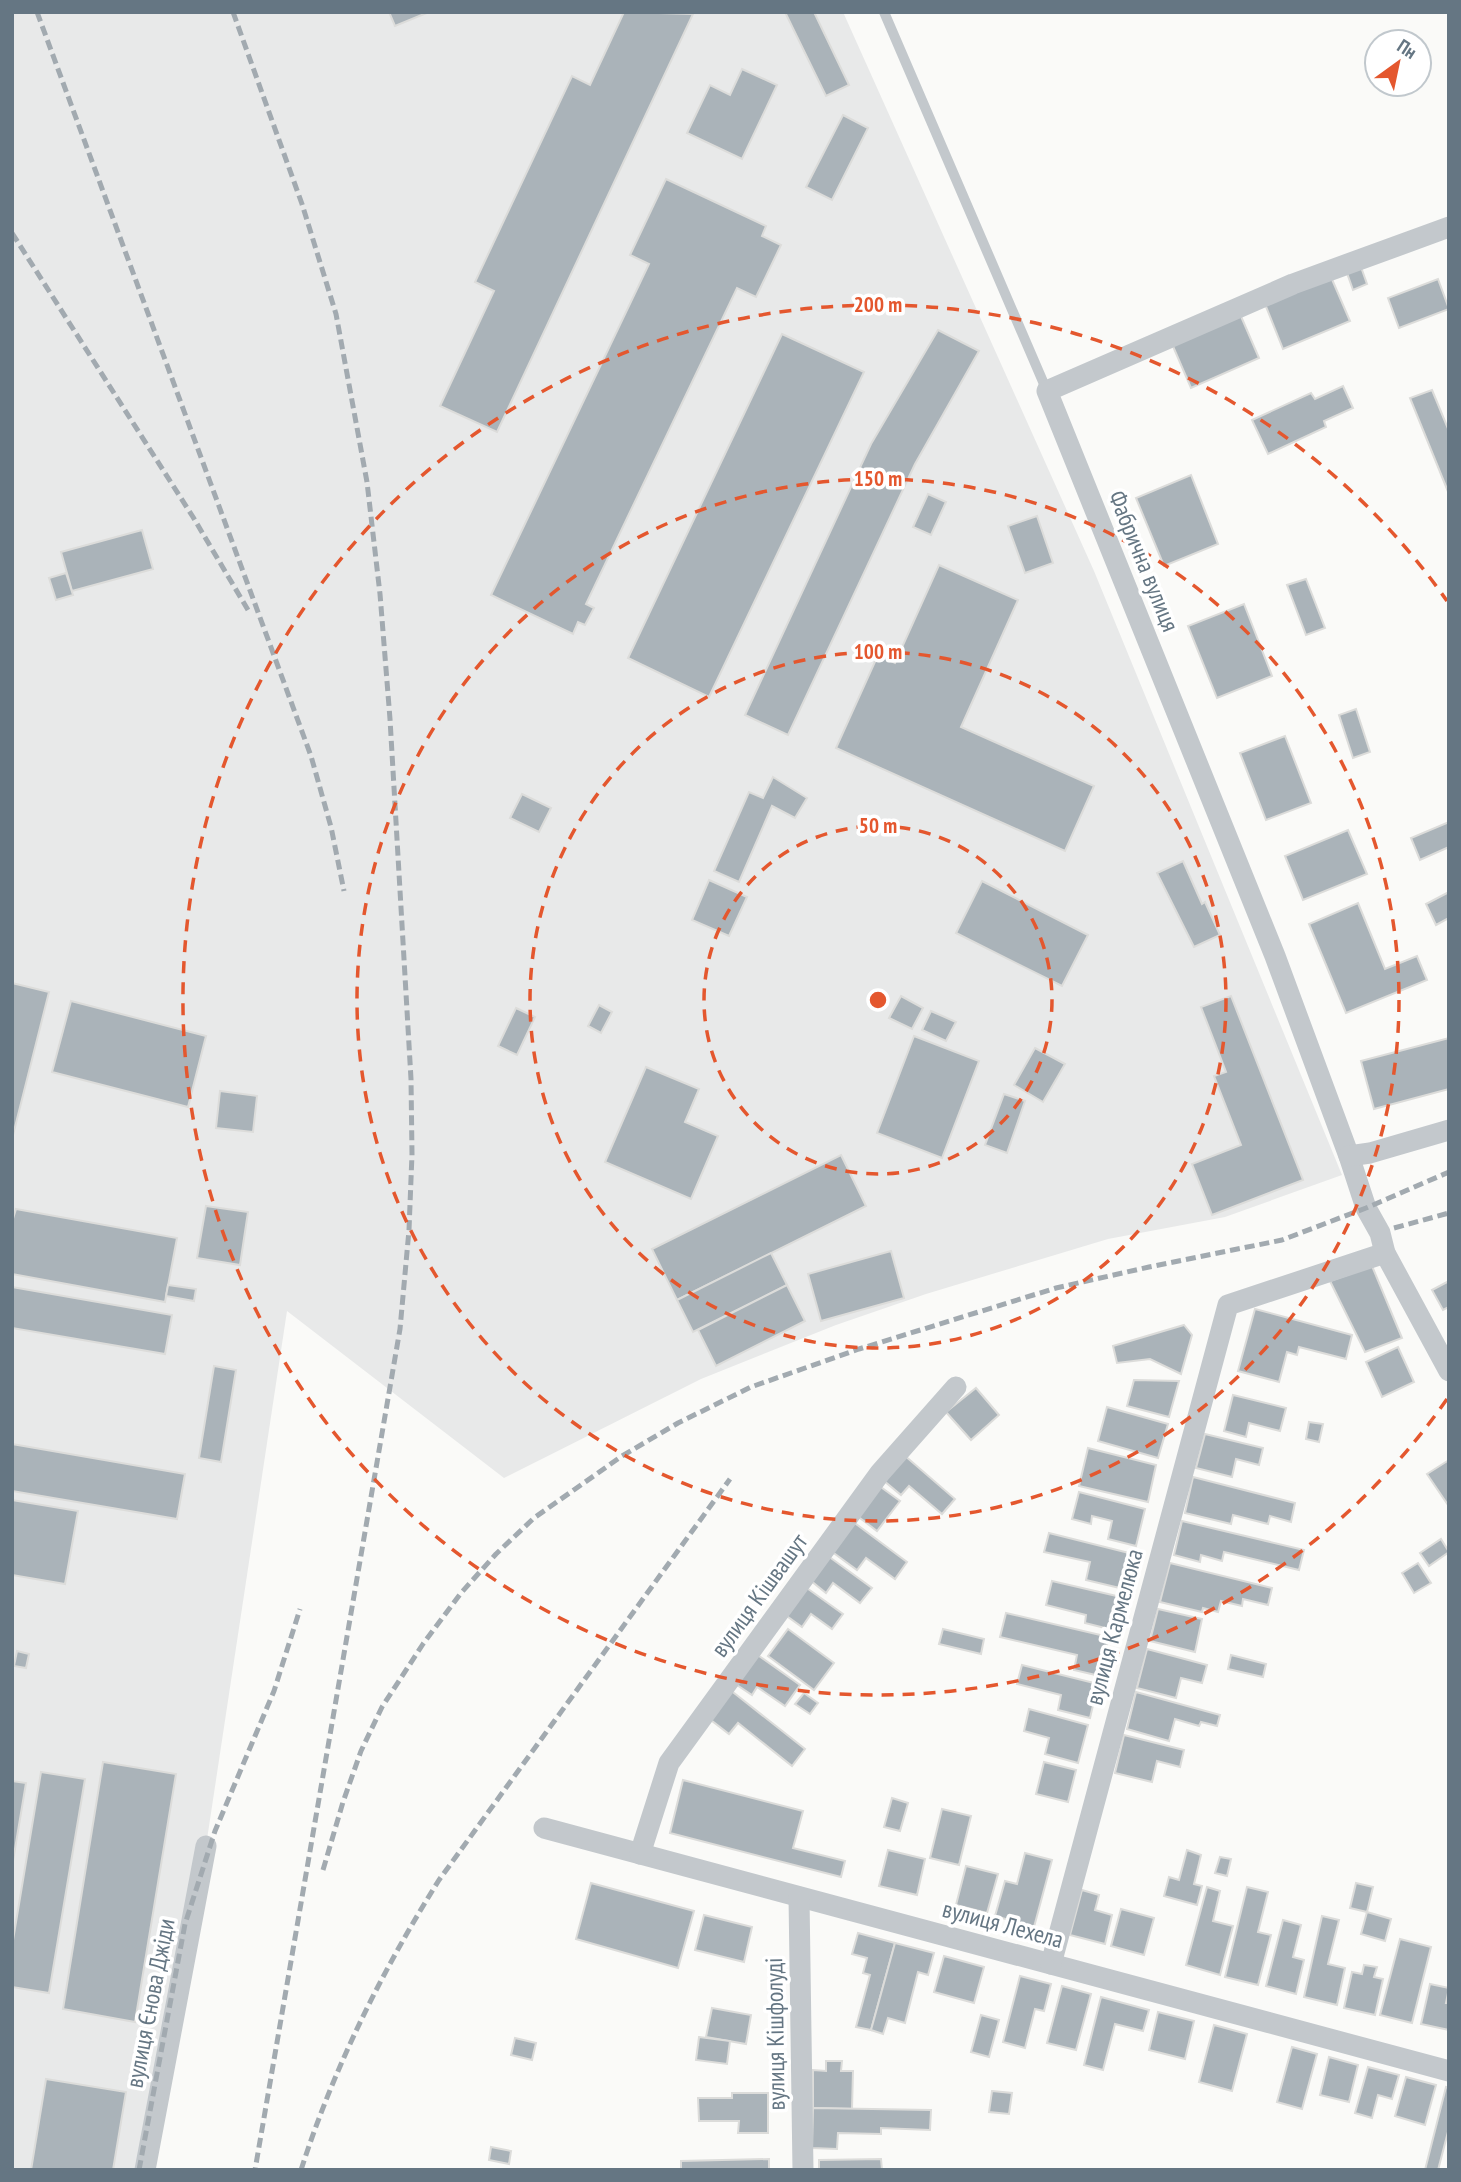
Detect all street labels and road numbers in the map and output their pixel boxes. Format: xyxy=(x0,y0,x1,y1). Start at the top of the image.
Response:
street label: Фабрична вулиця xyxy=(1102,486,1186,636)
street label: вулиця Кішвашут xyxy=(704,1527,814,1663)
street label: вулиця Кармелюка xyxy=(1078,1546,1150,1708)
street label: вулиця Лехела xyxy=(939,1893,1067,1955)
street label: вулиця Єнова Джіди xyxy=(118,1916,182,2090)
street label: вулиця Кішфолуді xyxy=(758,1957,792,2111)

